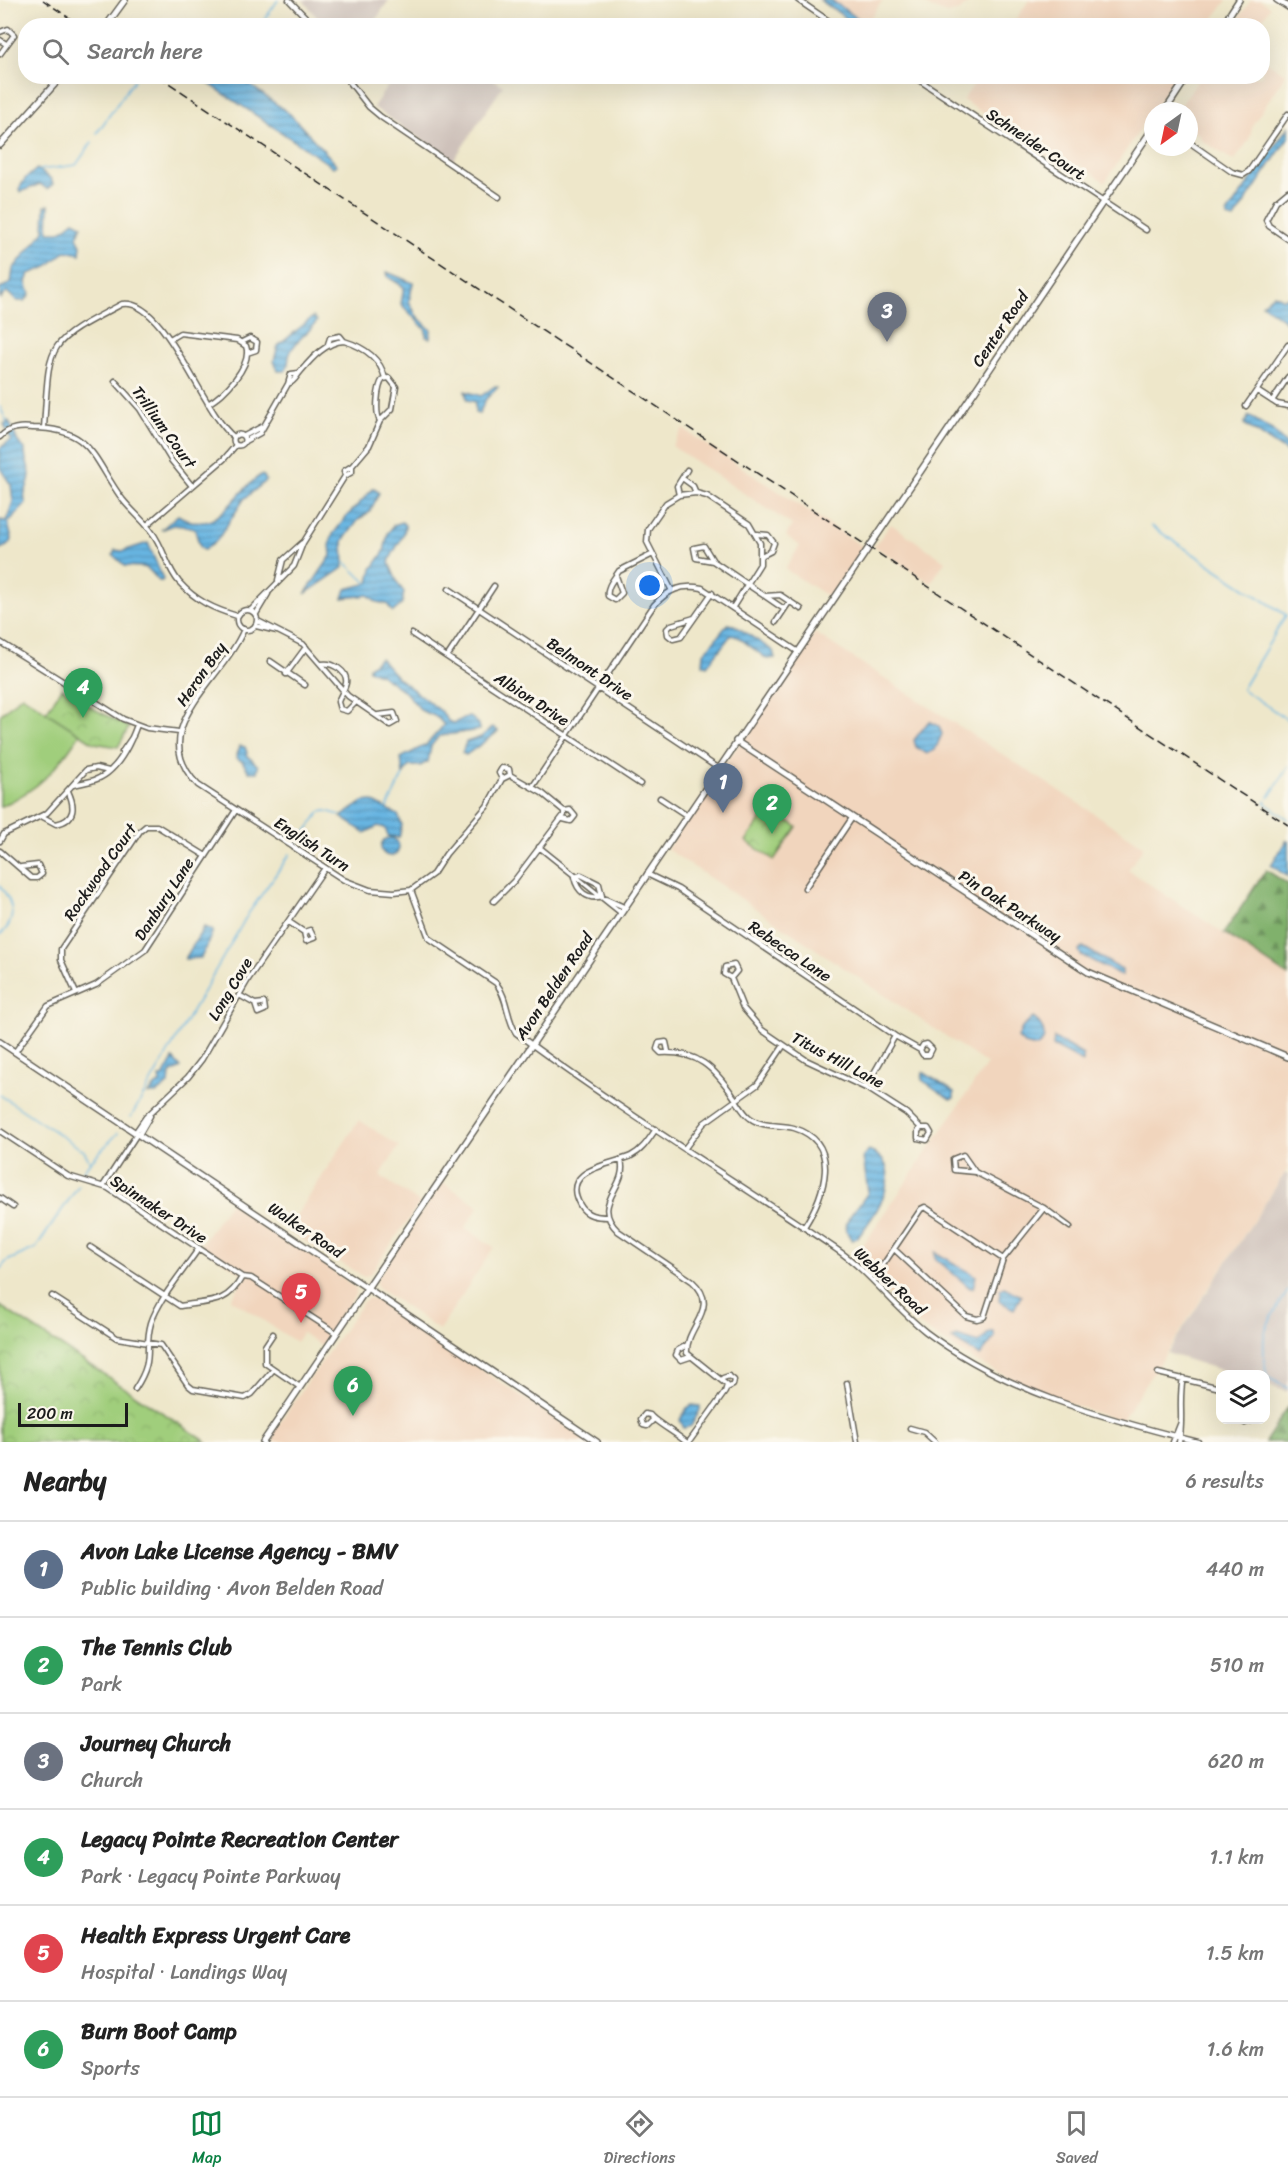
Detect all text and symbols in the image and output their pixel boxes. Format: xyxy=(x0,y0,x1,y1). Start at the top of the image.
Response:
search box xyxy=(18,18,1270,84)
text: Search here xyxy=(87,32,203,71)
icon: search xyxy=(39,35,72,68)
street label: Schneider Court xyxy=(980,100,1092,188)
north arrow xyxy=(1144,102,1198,156)
street label: Center Road xyxy=(964,284,1037,373)
pin: 3 xyxy=(868,292,906,342)
street label: Trillium Court xyxy=(124,379,204,475)
your location xyxy=(635,571,664,600)
street label: Belmont Drive xyxy=(541,629,639,709)
street label: Heron Bay xyxy=(168,635,234,712)
street label: Albion Drive xyxy=(488,663,576,734)
pin: 4 xyxy=(64,668,103,718)
pin: 1 xyxy=(704,764,742,813)
pin: 2 xyxy=(752,784,792,834)
street label: English Turn xyxy=(268,809,356,880)
street label: Rockwood Court xyxy=(56,817,145,927)
street label: Danbury Lane xyxy=(126,851,202,947)
street label: Pin Oak Parkway xyxy=(953,862,1068,951)
street label: Rebecca Lane xyxy=(742,912,838,990)
street label: Avon Belden Road xyxy=(506,925,602,1047)
street label: Long Cove xyxy=(200,951,261,1026)
street label: Titus Hill Lane xyxy=(786,1023,890,1097)
street label: Spinnaker Drive xyxy=(104,1167,214,1251)
street label: Walker Road xyxy=(262,1194,351,1267)
street label: Webber Road xyxy=(847,1239,934,1324)
pin: 5 xyxy=(282,1274,320,1323)
pin: 6 xyxy=(334,1366,372,1416)
map controls xyxy=(1216,1370,1270,1424)
button: layers xyxy=(1216,1370,1270,1424)
text: 200 m xyxy=(27,1399,73,1428)
scale bar xyxy=(18,1400,128,1428)
text: Nearby xyxy=(24,1458,106,1504)
text: 6 results xyxy=(1185,1464,1264,1499)
text: Avon Lake License Agency - BMV xyxy=(81,1532,398,1571)
text: 1 xyxy=(39,1552,48,1587)
text: 440 m xyxy=(1206,1552,1264,1587)
text: Public building · Avon Belden Road xyxy=(81,1571,383,1606)
text: The Tennis Club xyxy=(81,1628,232,1667)
text: 2 xyxy=(38,1648,49,1683)
text: 510 m xyxy=(1210,1648,1264,1683)
text: Park xyxy=(81,1667,122,1702)
text: Journey Church xyxy=(81,1724,231,1763)
text: 3 xyxy=(38,1744,49,1779)
text: 620 m xyxy=(1208,1744,1264,1779)
text: Church xyxy=(81,1763,143,1798)
text: Legacy Pointe Recreation Center xyxy=(81,1820,398,1859)
text: 4 xyxy=(37,1840,50,1875)
text: 1.1 km xyxy=(1210,1840,1264,1875)
text: Park · Legacy Pointe Parkway xyxy=(81,1859,341,1894)
text: Health Express Urgent Care xyxy=(81,1916,350,1955)
text: 5 xyxy=(37,1936,50,1971)
text: 1.5 km xyxy=(1206,1936,1264,1971)
text: Hospital · Landings Way xyxy=(81,1955,287,1990)
text: Burn Boot Camp xyxy=(81,2012,237,2051)
text: 6 xyxy=(38,2032,49,2067)
text: 1.6 km xyxy=(1207,2032,1264,2067)
text: Sports xyxy=(81,2051,140,2086)
tab: Map xyxy=(190,2107,223,2172)
tab: Directions xyxy=(604,2107,675,2172)
tab: Saved xyxy=(1056,2107,1098,2172)

